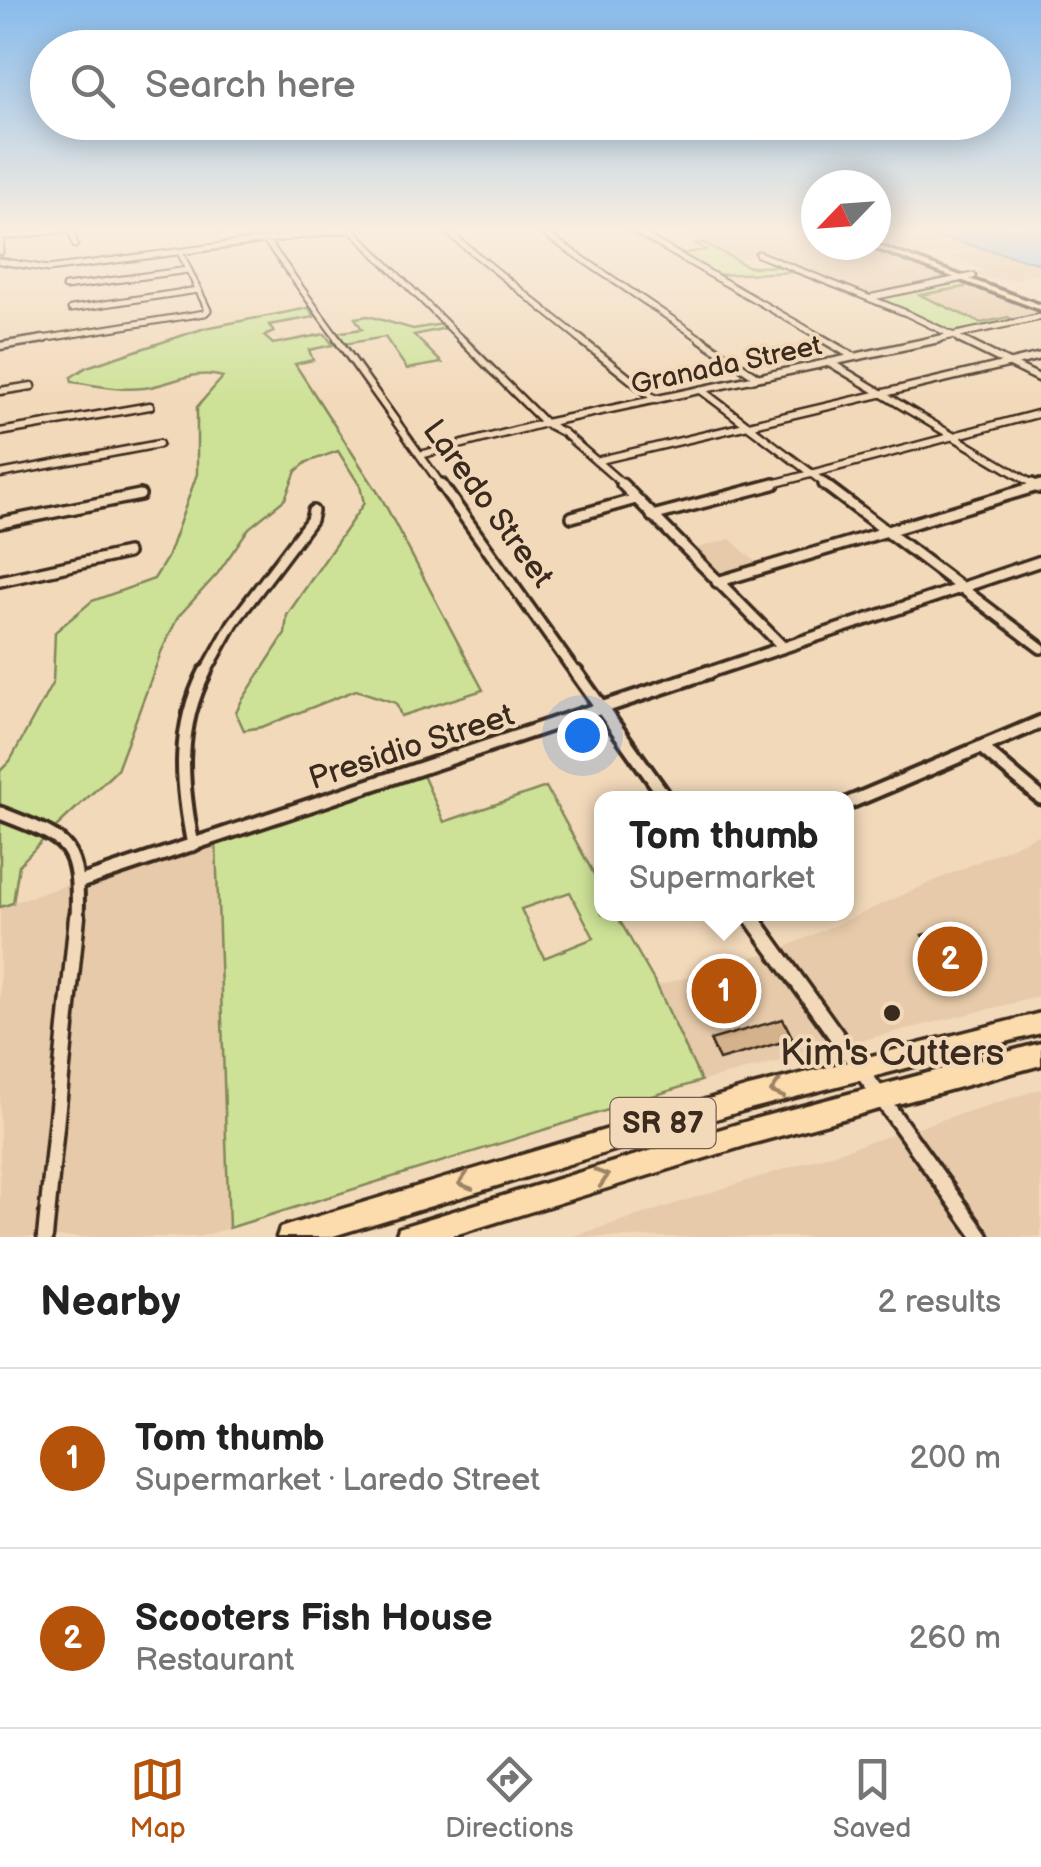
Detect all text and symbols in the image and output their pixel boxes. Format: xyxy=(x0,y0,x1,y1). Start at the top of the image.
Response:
search box xyxy=(30,30,1011,140)
icon: search xyxy=(65,58,120,113)
text: Search here xyxy=(145,63,356,108)
north arrow xyxy=(801,170,891,260)
street label: Granada Street xyxy=(628,329,825,402)
street label: Laredo Street xyxy=(414,412,562,596)
street label: Presidio Street xyxy=(304,696,519,799)
your location xyxy=(557,710,608,761)
popup xyxy=(594,791,854,921)
text: Tom thumb xyxy=(629,814,819,859)
text: Supermarket xyxy=(629,859,815,898)
pin: 2 xyxy=(918,922,982,996)
pin: 1 xyxy=(692,954,756,1028)
marker: Kim's Cutters xyxy=(881,1002,903,1024)
place label: Kim's Cutters xyxy=(780,1031,1004,1076)
one-way arrow xyxy=(769,1079,786,1100)
road number: SR 87 xyxy=(610,1098,716,1148)
one-way arrow xyxy=(593,1168,610,1189)
one-way arrow xyxy=(457,1170,474,1191)
text: Nearby xyxy=(40,1277,180,1328)
text: 2 results xyxy=(877,1283,1001,1322)
text: Tom thumb xyxy=(135,1416,325,1461)
text: 1 xyxy=(66,1439,79,1478)
text: 200 m xyxy=(909,1439,1001,1478)
text: Supermarket · Laredo Street xyxy=(135,1461,540,1500)
text: Scooters Fish House xyxy=(135,1596,493,1641)
text: 2 xyxy=(63,1619,82,1658)
text: 260 m xyxy=(909,1619,1001,1658)
text: Restaurant xyxy=(135,1641,294,1680)
tab: Map xyxy=(130,1752,186,1845)
tab: Directions xyxy=(445,1752,574,1845)
tab: Saved xyxy=(833,1752,911,1845)

